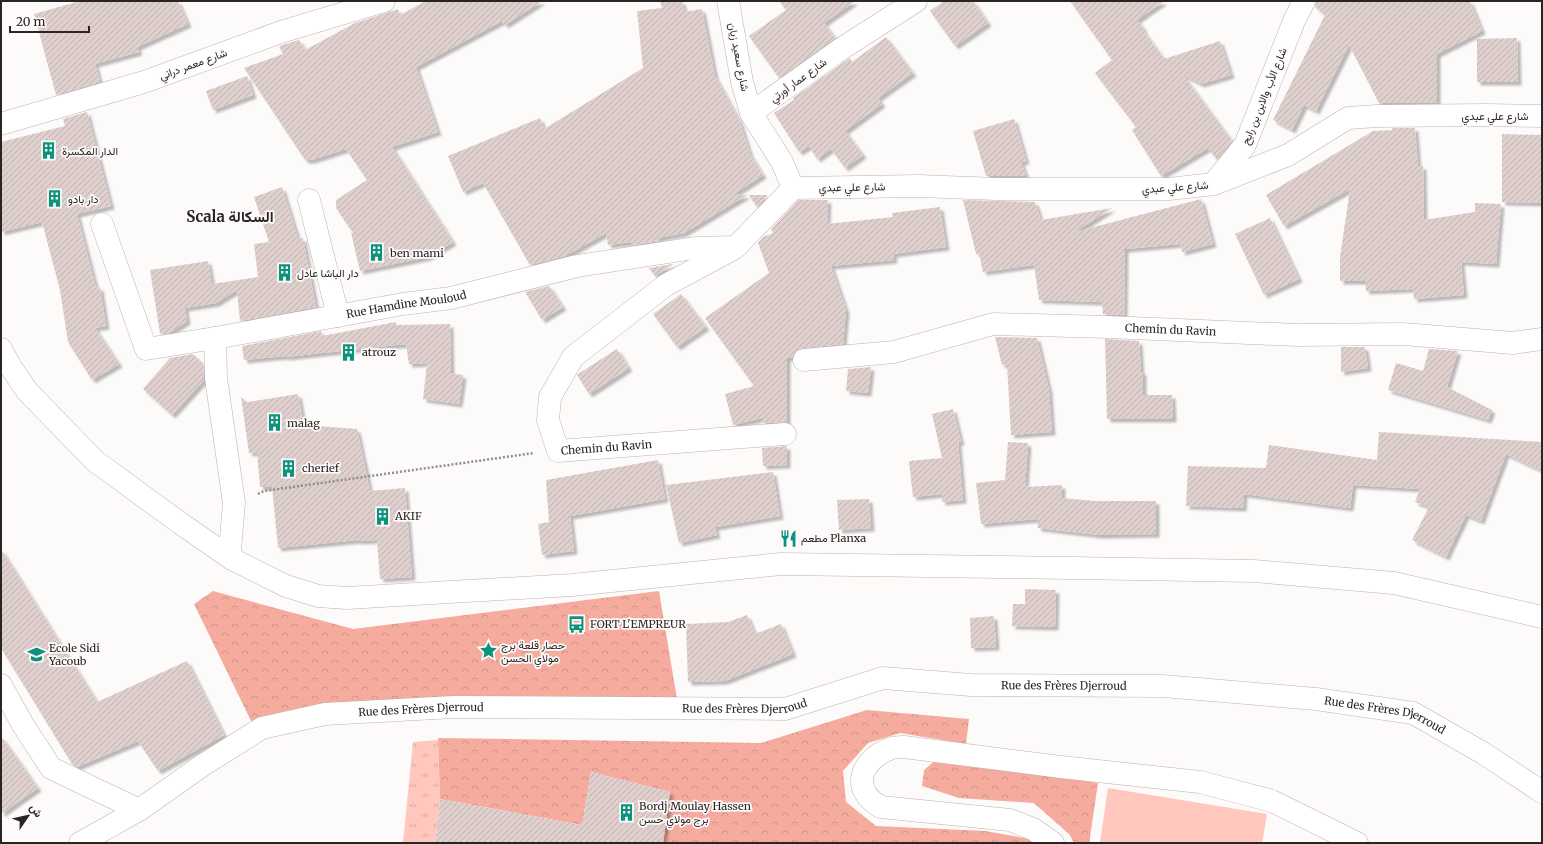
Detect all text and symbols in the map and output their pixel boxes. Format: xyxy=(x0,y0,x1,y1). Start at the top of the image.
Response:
scale bar xyxy=(10,8,89,34)
text: 20 m xyxy=(16,14,45,29)
street label: شارع سعيد زيان xyxy=(724,21,753,93)
street label: شارع معمر دراني xyxy=(157,45,230,86)
street label: شارع الأب والابن بن رابح xyxy=(1238,45,1291,147)
street label: شارع عمار أورتي xyxy=(767,54,831,108)
street label: شارع علي عبدي xyxy=(1462,109,1529,126)
building icon: الدار المكسرة xyxy=(39,141,59,161)
place label: الدار المكسرة xyxy=(62,144,118,158)
street label: شارع علي عبدي xyxy=(1141,178,1209,199)
street label: شارع علي عبدي xyxy=(818,179,886,198)
building icon: دار بادو xyxy=(45,189,65,209)
place label: دار بادو xyxy=(68,192,98,206)
district label: Scala السكالة xyxy=(186,207,274,226)
building icon: ben mami xyxy=(367,243,387,263)
place label: ben mami xyxy=(389,246,444,260)
building icon: دار الباشا عادل xyxy=(274,263,294,283)
place label: دار الباشا عادل xyxy=(297,266,359,280)
street label: Rue Hamdine Mouloud xyxy=(345,287,468,321)
street label: Chemin du Ravin xyxy=(1125,321,1217,339)
building icon: atrouz xyxy=(339,342,359,362)
place label: atrouz xyxy=(362,345,396,359)
building icon: malag xyxy=(264,413,284,433)
place label: malag xyxy=(287,416,320,430)
street label: Chemin du Ravin xyxy=(560,437,653,458)
building icon: cherief xyxy=(279,458,299,478)
place label: cherief xyxy=(302,461,340,475)
building icon: AKIF xyxy=(372,506,392,526)
place label: AKIF xyxy=(394,509,422,523)
restaurant icon: مطعم Planxa xyxy=(778,528,798,548)
place label: مطعم Planxa xyxy=(801,531,866,546)
bus stop icon: FORT L'EMPREUR xyxy=(567,614,587,634)
place label: FORT L'EMPREUR xyxy=(590,617,686,631)
place label: حصار قلعة برج مولاي الحسن xyxy=(501,638,565,668)
place label: Ecole Sidi Yacoub xyxy=(48,641,100,668)
place icon: حصار قلعة برج مولاي الحسن xyxy=(478,641,498,661)
school or university icon: Ecole Sidi Yacoub xyxy=(26,644,46,664)
street label: Rue des Frères Djerroud xyxy=(1001,678,1127,693)
street label: Rue des Frères Djerroud xyxy=(1323,693,1448,737)
street label: Rue des Frères Djerroud xyxy=(682,695,809,716)
street label: Rue des Frères Djerroud xyxy=(358,700,484,719)
north arrow xyxy=(8,796,48,836)
place label: Bordj Moulay Hassen برج مولاي حسن xyxy=(639,799,752,829)
text: ش xyxy=(27,801,46,820)
building icon: Bordj Moulay Hassen برج مولاي حسن xyxy=(616,802,636,822)

